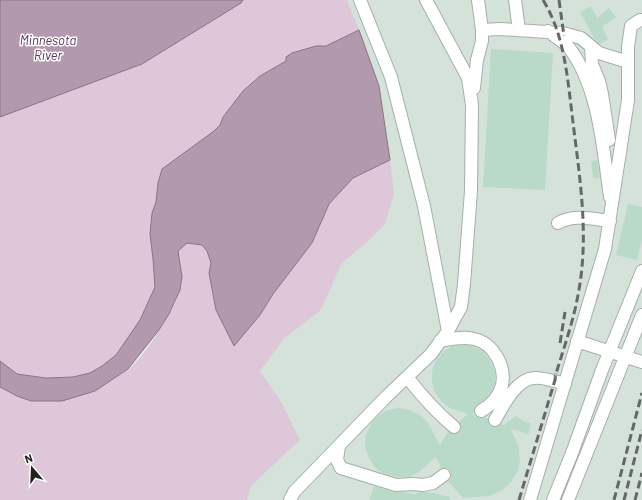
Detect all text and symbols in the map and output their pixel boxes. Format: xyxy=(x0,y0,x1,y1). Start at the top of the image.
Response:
water label: Minnesota River xyxy=(20,32,76,63)
north arrow xyxy=(12,448,52,488)
text: N xyxy=(23,451,34,465)

